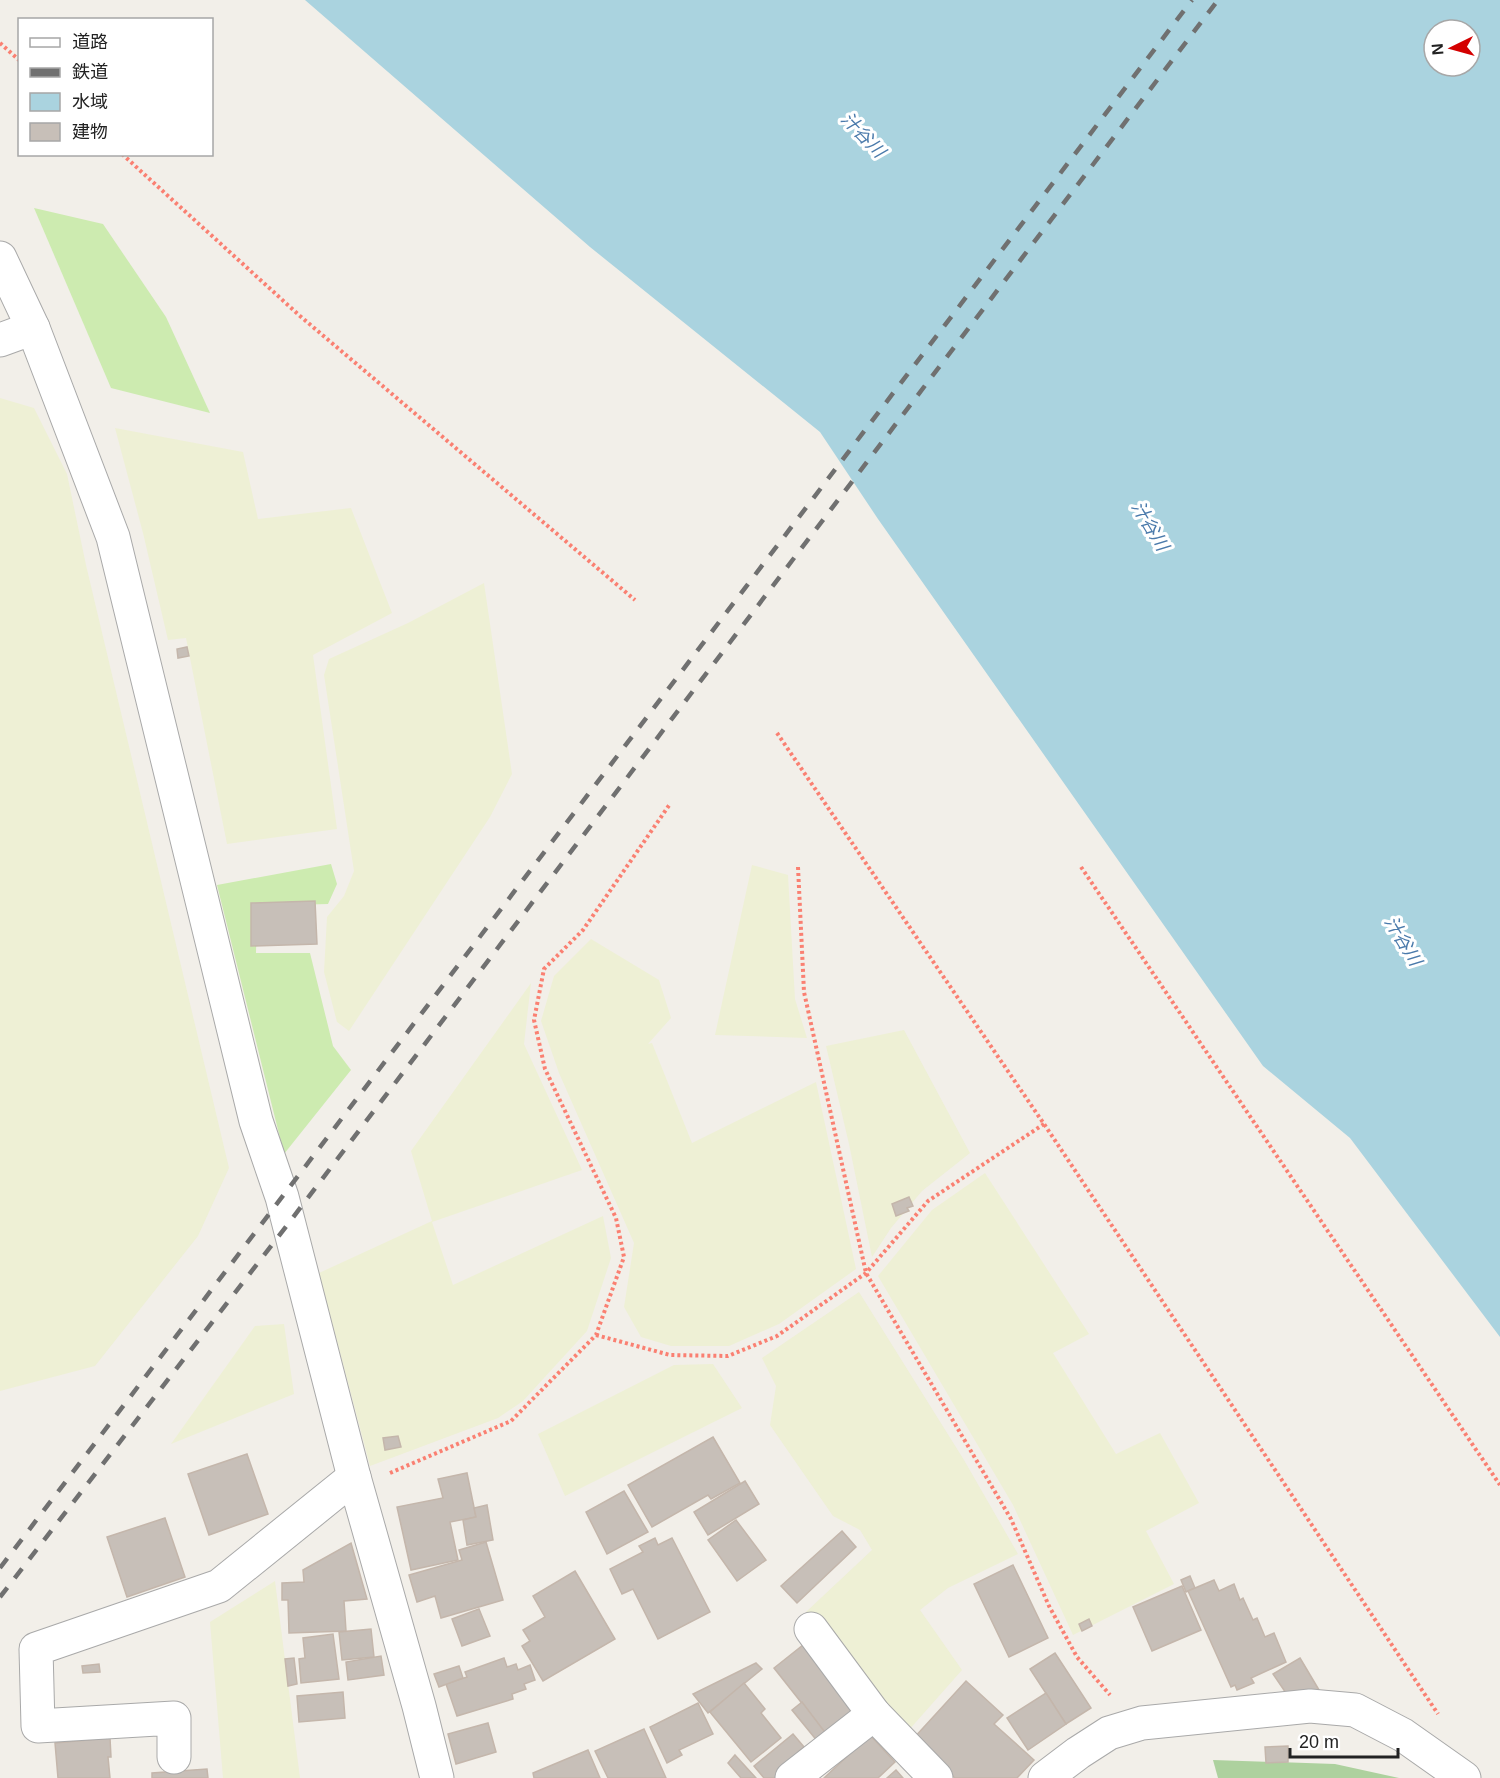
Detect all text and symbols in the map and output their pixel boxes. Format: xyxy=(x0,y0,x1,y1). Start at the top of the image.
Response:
legend xyxy=(18,18,213,156)
north arrow xyxy=(1422,18,1482,78)
text: 道路 xyxy=(72,32,108,52)
text: N xyxy=(1429,43,1447,56)
text: 鉄道 xyxy=(72,62,108,82)
text: 水域 xyxy=(72,92,108,112)
water label: 汁谷川 xyxy=(837,109,890,163)
text: 建物 xyxy=(72,122,108,142)
water label: 汁谷川 xyxy=(1128,498,1174,556)
water label: 汁谷川 xyxy=(1381,913,1427,971)
scale bar xyxy=(1290,1721,1398,1759)
text: 20 m xyxy=(1299,1732,1339,1752)

